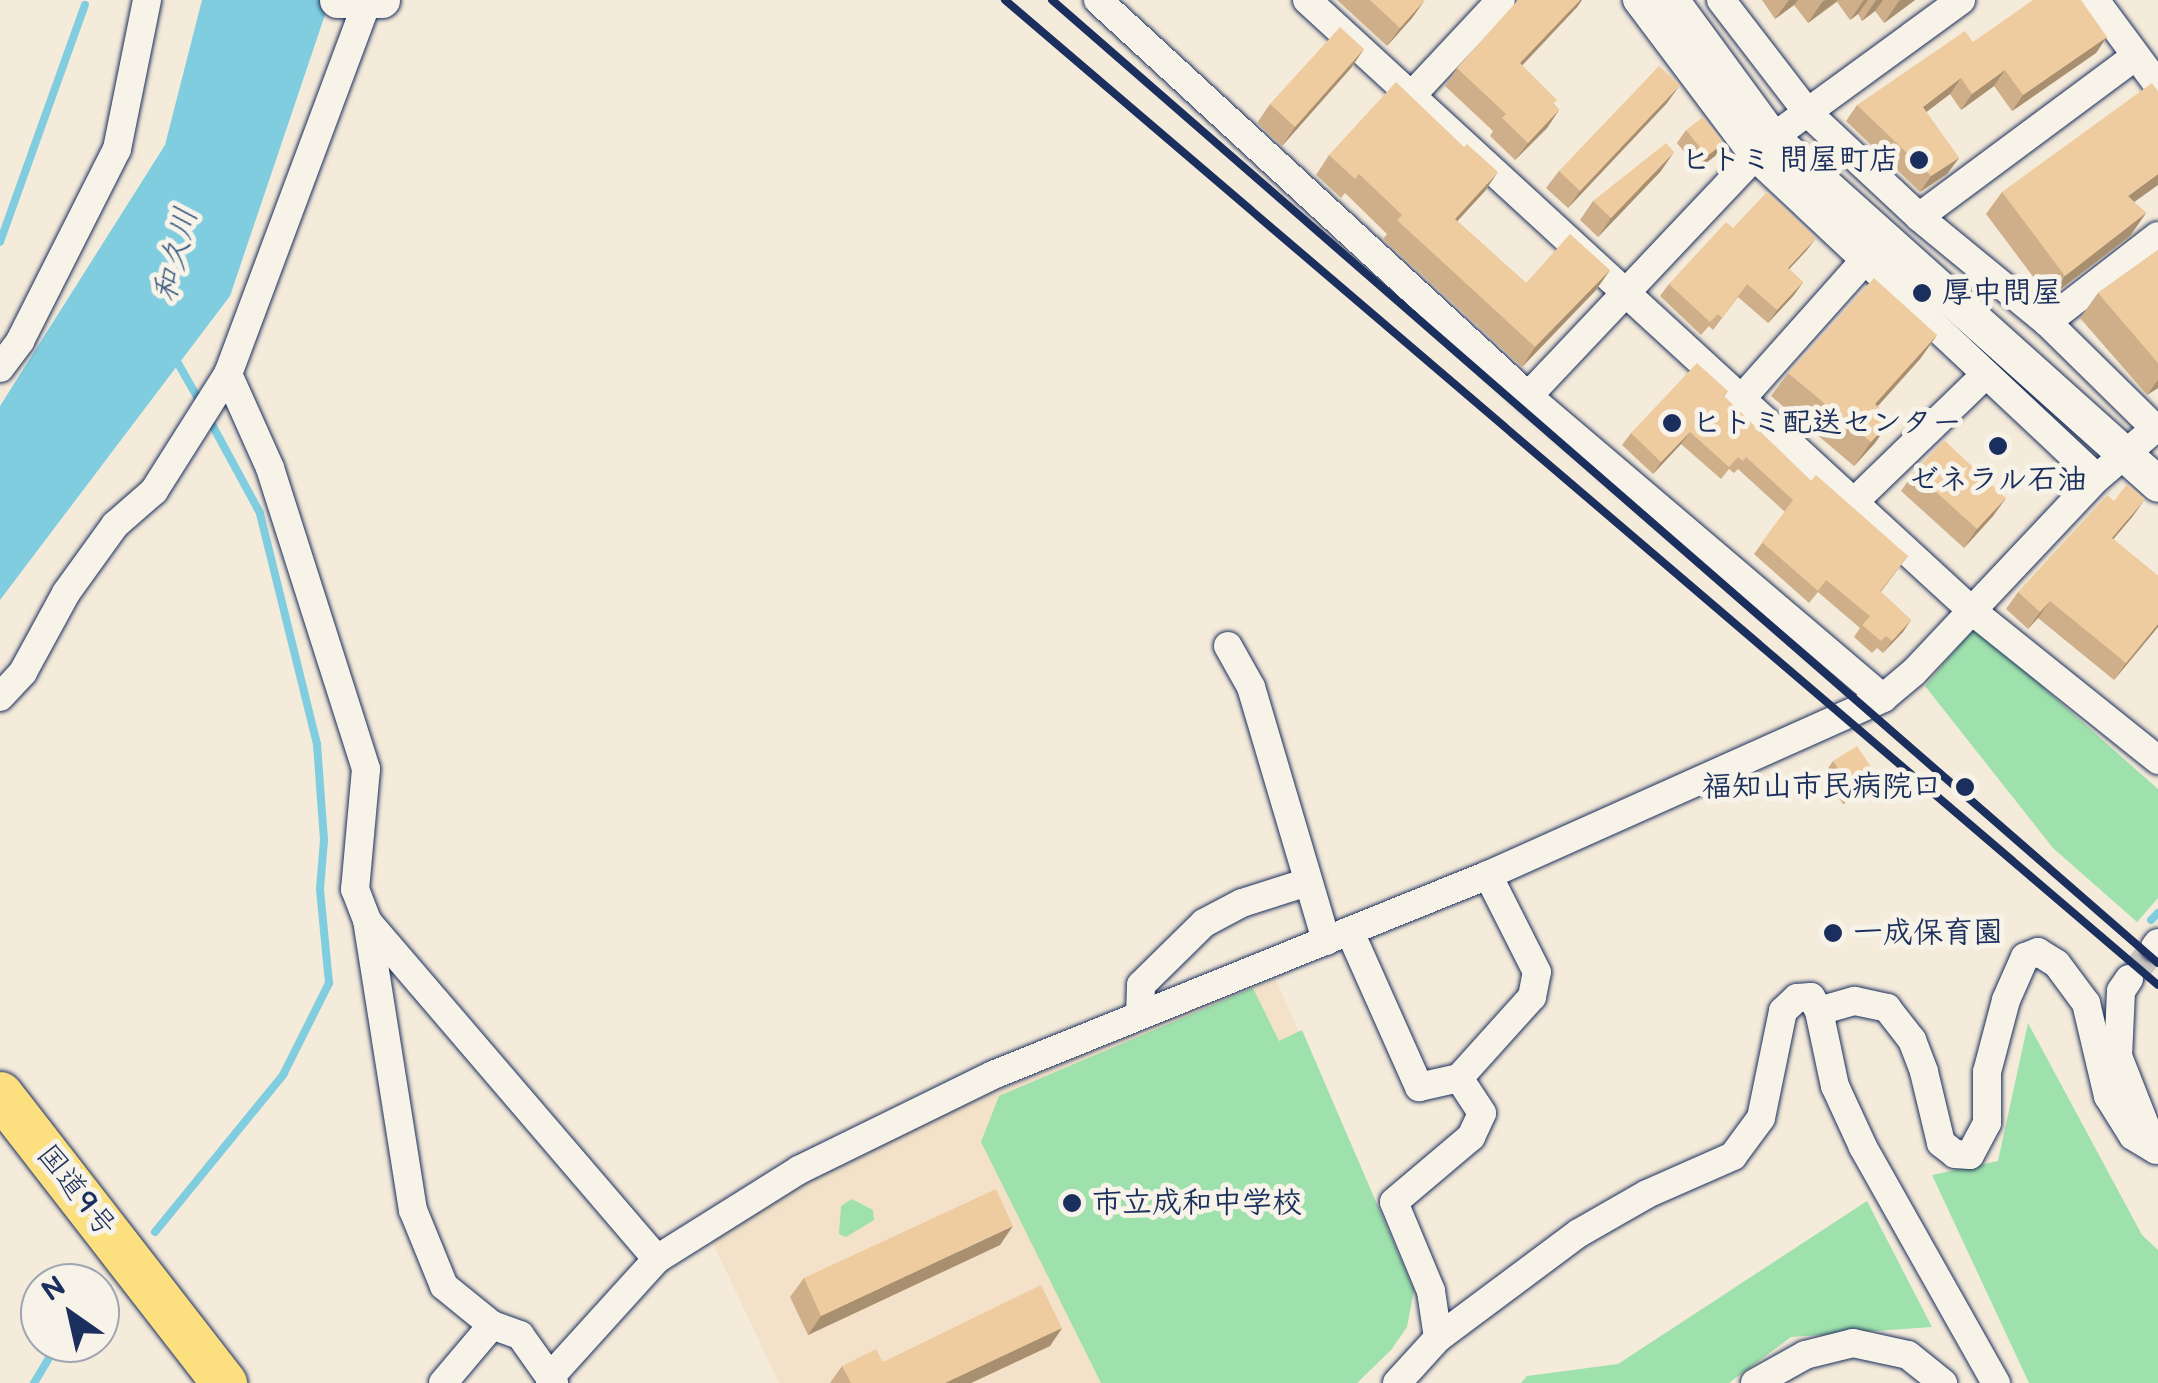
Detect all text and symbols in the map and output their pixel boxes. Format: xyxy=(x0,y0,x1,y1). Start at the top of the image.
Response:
place label: ヒトミ 問屋町店 xyxy=(1681,142,1899,178)
marker: ヒトミ 問屋町店 xyxy=(1908,149,1930,171)
water label: 和久川 xyxy=(147,204,207,306)
place label: 厚中問屋 xyxy=(1942,275,2062,311)
marker: 厚中問屋 xyxy=(1911,282,1933,304)
place label: ヒトミ配送センター xyxy=(1692,405,1962,441)
marker: ヒトミ配送センター xyxy=(1661,412,1683,434)
marker: ゼネラル石油 xyxy=(1987,435,2009,457)
place label: ゼネラル石油 xyxy=(1908,462,2088,498)
place label: 福知山市民病院口 xyxy=(1702,769,1942,805)
marker: 福知山市民病院口 xyxy=(1952,774,1978,800)
place label: 一成保育園 xyxy=(1853,915,2003,951)
marker: 一成保育園 xyxy=(1822,922,1844,944)
street label: 国道9号 xyxy=(29,1138,123,1244)
place label: 市立成和中学校 xyxy=(1092,1185,1302,1221)
marker: 市立成和中学校 xyxy=(1061,1192,1083,1214)
north arrow xyxy=(20,1263,120,1363)
text: N xyxy=(36,1270,72,1309)

